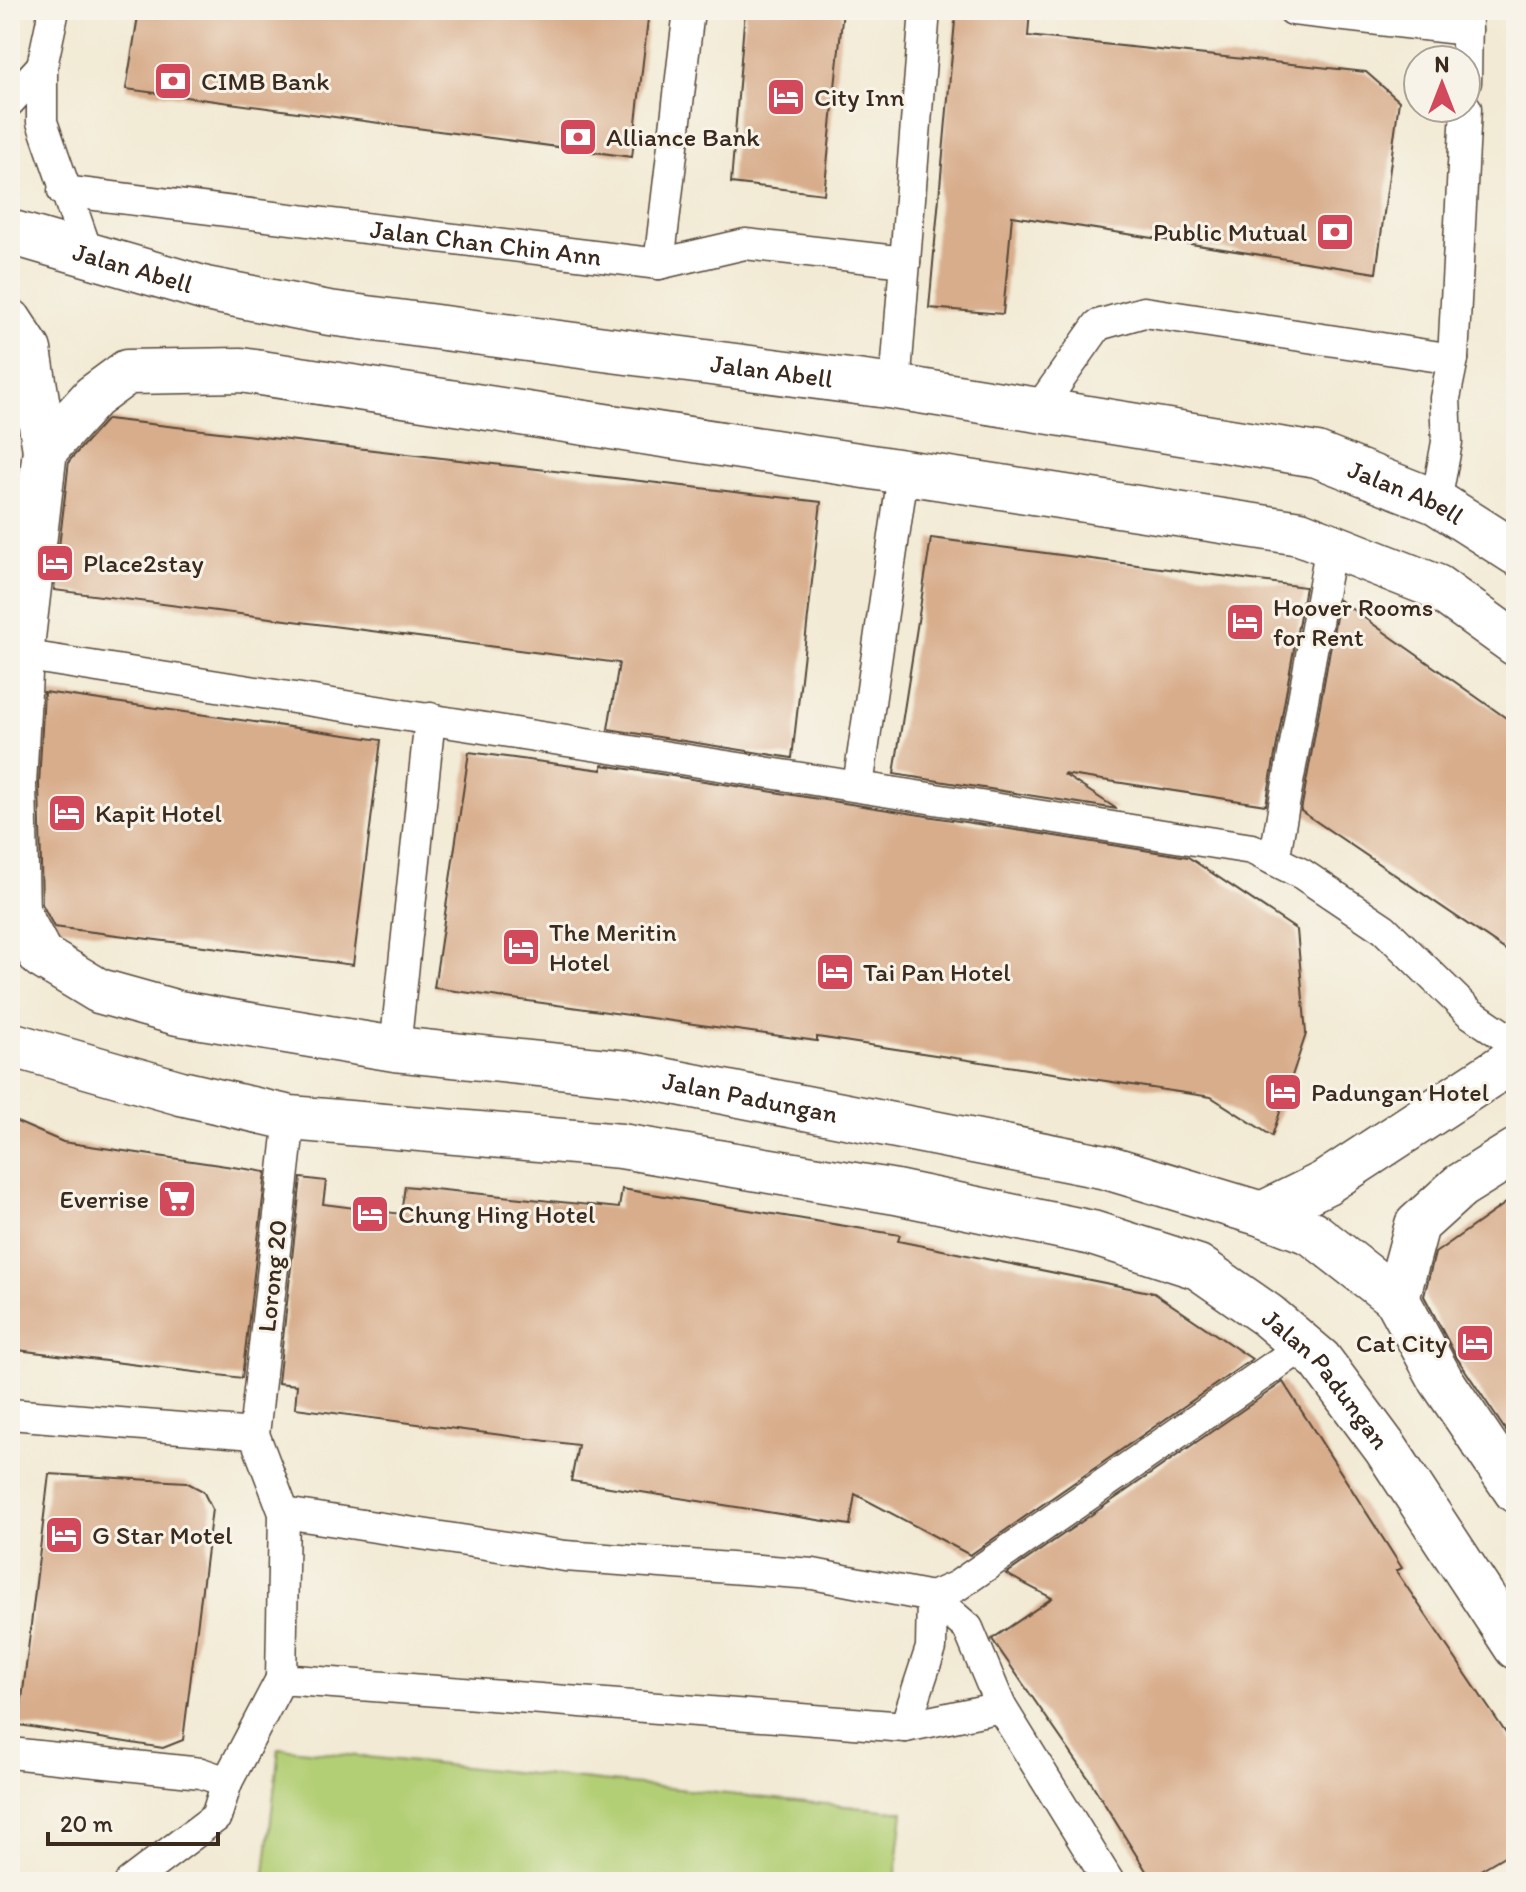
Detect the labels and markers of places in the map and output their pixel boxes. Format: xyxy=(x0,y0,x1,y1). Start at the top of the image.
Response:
bank icon: CIMB Bank xyxy=(152,60,194,102)
place label: CIMB Bank xyxy=(201,65,330,97)
hotel icon: City Inn xyxy=(765,76,807,118)
place label: City Inn xyxy=(814,81,905,113)
bank icon: Alliance Bank xyxy=(557,116,599,158)
place label: Alliance Bank xyxy=(606,121,760,153)
bank icon: Public Mutual xyxy=(1314,211,1356,253)
place label: Public Mutual xyxy=(1153,216,1307,248)
hotel icon: Place2stay xyxy=(34,542,76,584)
place label: Place2stay xyxy=(83,547,204,579)
place label: Hoover Rooms for Rent xyxy=(1273,591,1433,653)
hotel icon: Hoover Rooms for Rent xyxy=(1224,601,1266,643)
hotel icon: Kapit Hotel xyxy=(46,792,88,834)
place label: Kapit Hotel xyxy=(95,797,222,829)
place label: The Meritin Hotel xyxy=(549,916,677,978)
hotel icon: The Meritin Hotel xyxy=(500,926,542,968)
hotel icon: Tai Pan Hotel xyxy=(814,951,856,993)
place label: Tai Pan Hotel xyxy=(863,956,1011,988)
hotel icon: Padungan Hotel xyxy=(1262,1071,1304,1113)
place label: Padungan Hotel xyxy=(1311,1076,1489,1108)
supermarket icon: Everrise xyxy=(156,1178,198,1220)
place label: Everrise xyxy=(60,1183,149,1215)
hotel icon: Chung Hing Hotel xyxy=(349,1193,391,1235)
place label: Chung Hing Hotel xyxy=(398,1198,595,1230)
hotel icon: Cat City xyxy=(1454,1322,1496,1364)
place label: Cat City xyxy=(1356,1327,1447,1359)
hotel icon: G Star Motel xyxy=(43,1514,85,1556)
place label: G Star Motel xyxy=(92,1519,233,1551)

